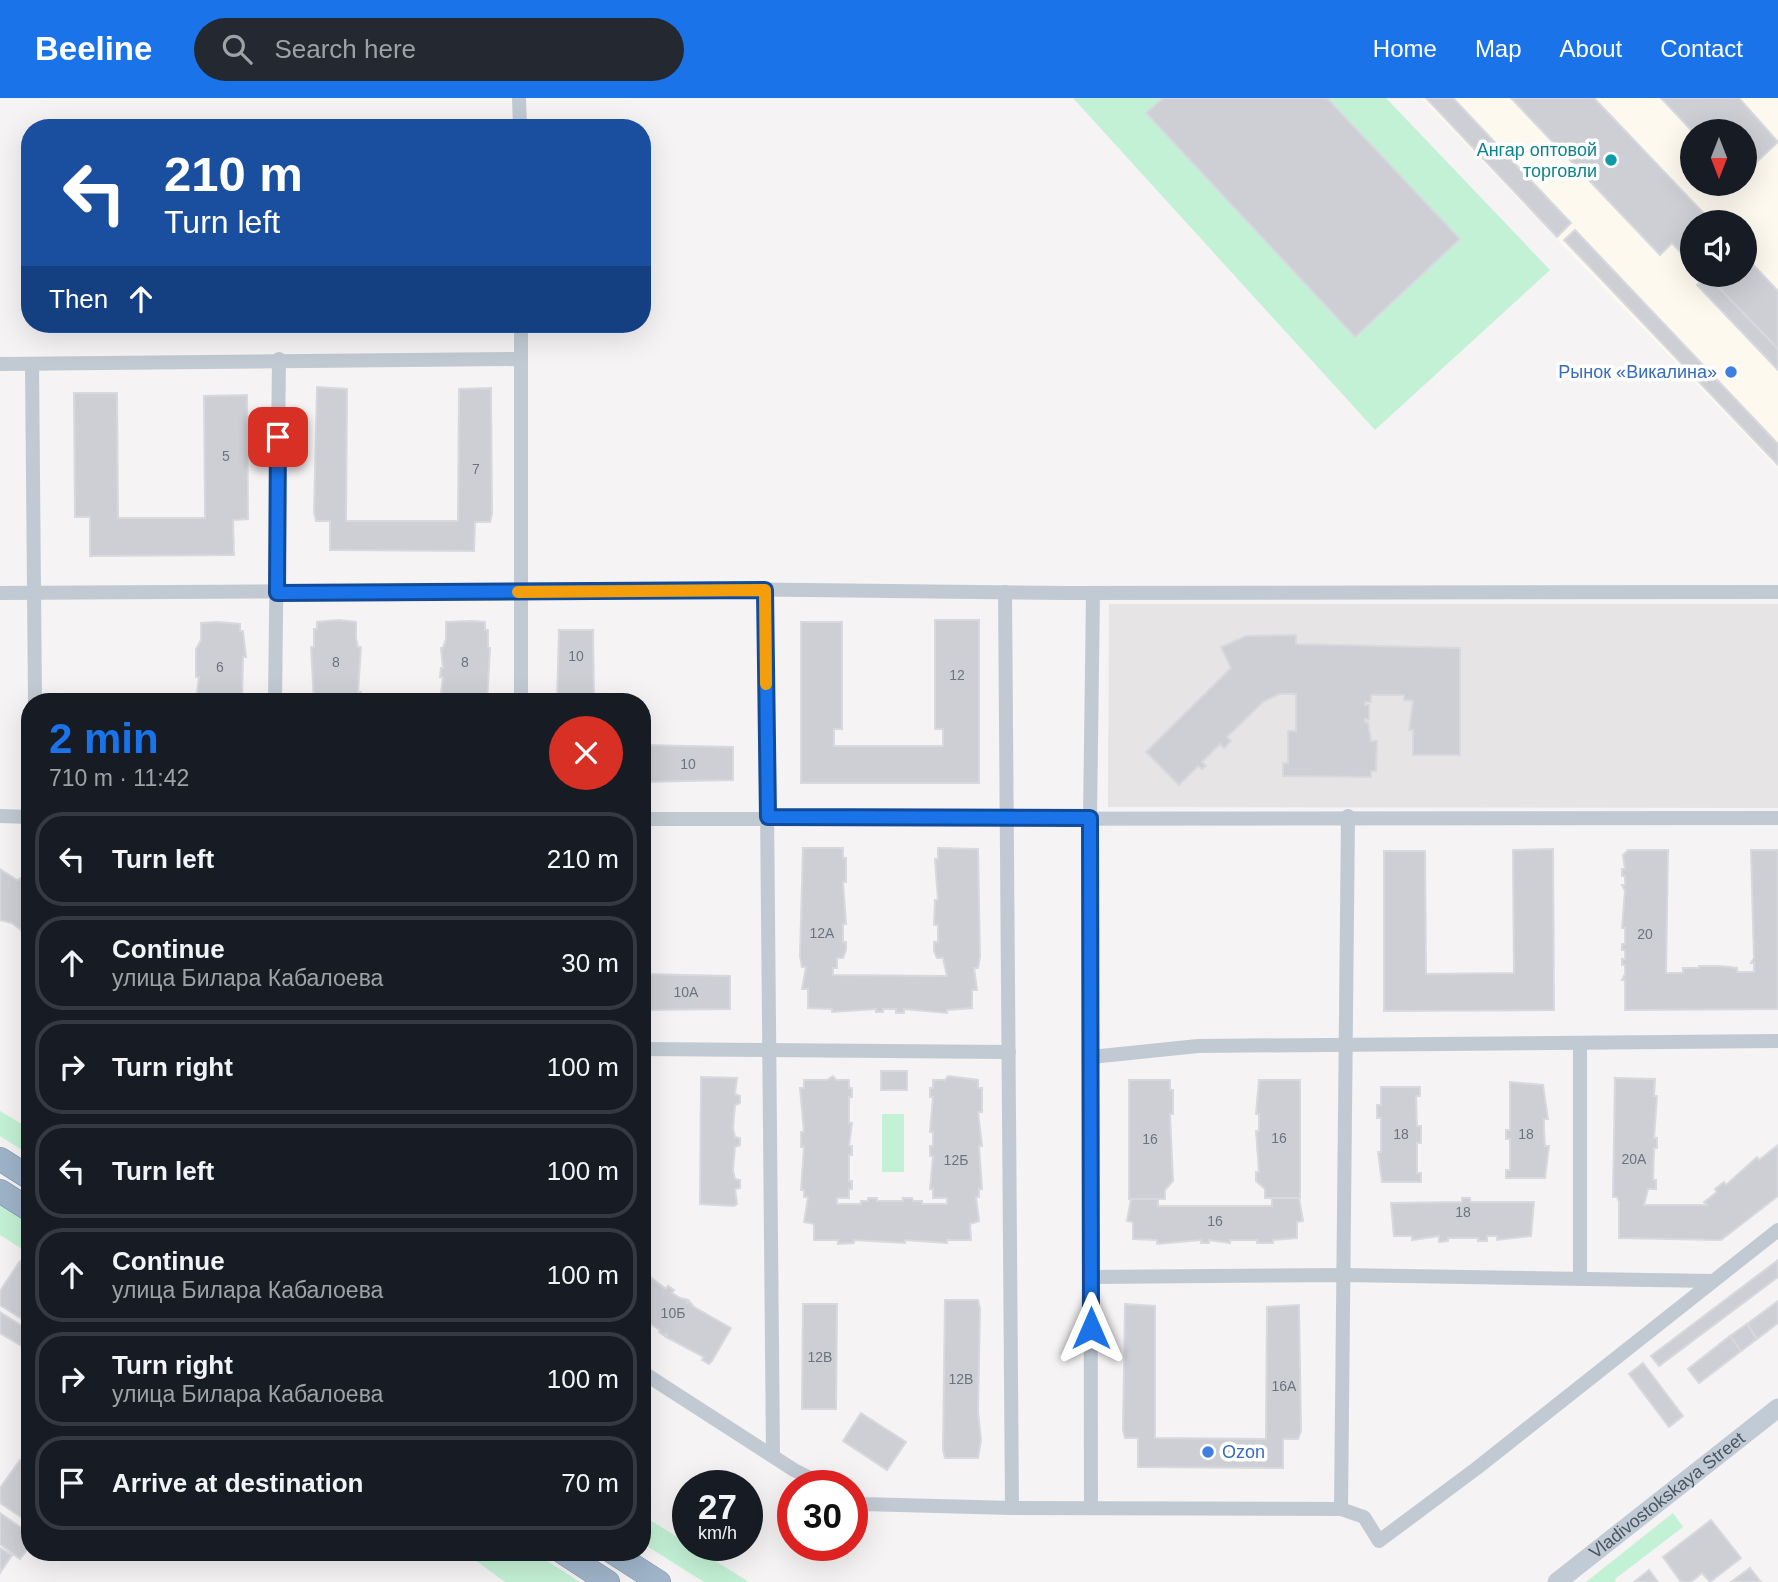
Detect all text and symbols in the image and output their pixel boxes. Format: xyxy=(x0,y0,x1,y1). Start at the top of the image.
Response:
search box xyxy=(194,18,684,81)
text: Beeline xyxy=(35,30,152,67)
icon: search xyxy=(218,30,256,68)
text: Search here xyxy=(274,34,416,64)
text: Home xyxy=(1373,35,1437,62)
text: Map xyxy=(1475,35,1522,62)
text: About xyxy=(1560,35,1622,62)
text: Contact xyxy=(1660,35,1743,62)
north arrow xyxy=(1680,119,1757,196)
map controls xyxy=(1680,119,1757,287)
place label: Ангар оптовой торговли xyxy=(1477,140,1597,181)
icon: left xyxy=(49,147,140,238)
text: 210 m xyxy=(164,147,303,201)
marker: Ангар оптовой торговли xyxy=(1603,152,1619,168)
text: Turn left xyxy=(164,204,280,240)
button: sound xyxy=(1680,210,1757,287)
icon: ahead xyxy=(122,280,160,318)
text: Then xyxy=(49,284,108,314)
place label: Рынок «Викалина» xyxy=(1558,362,1717,382)
marker: Рынок «Викалина» xyxy=(1723,364,1739,380)
pin xyxy=(248,407,308,467)
icon: arrive xyxy=(259,418,297,456)
house number: 5 xyxy=(222,448,230,464)
house number: 7 xyxy=(472,461,480,477)
house number: 10 xyxy=(568,648,584,664)
house number: 8 xyxy=(332,654,340,670)
house number: 8 xyxy=(461,654,469,670)
house number: 6 xyxy=(216,659,224,675)
house number: 12 xyxy=(949,667,965,683)
text: 2 min xyxy=(49,715,159,762)
button: close xyxy=(549,716,623,790)
house number: 10 xyxy=(680,756,696,772)
text: 710 m · 11:42 xyxy=(49,765,189,791)
icon: left xyxy=(53,840,91,878)
text: Turn left xyxy=(112,844,214,874)
text: 210 m xyxy=(547,844,619,874)
house number: 12А xyxy=(810,925,835,941)
house number: 20 xyxy=(1637,926,1653,942)
text: Continue xyxy=(112,934,225,964)
icon: ahead xyxy=(53,944,91,982)
text: 30 m xyxy=(561,948,619,978)
text: улица Билара Кабалоева xyxy=(112,965,383,991)
house number: 10А xyxy=(674,984,699,1000)
icon: right xyxy=(53,1048,91,1086)
text: Turn right xyxy=(112,1052,233,1082)
text: 100 m xyxy=(547,1052,619,1082)
house number: 18 xyxy=(1393,1126,1409,1142)
house number: 18 xyxy=(1518,1126,1534,1142)
house number: 16 xyxy=(1271,1130,1287,1146)
house number: 16 xyxy=(1142,1131,1158,1147)
house number: 20А xyxy=(1622,1151,1647,1167)
icon: left xyxy=(53,1152,91,1190)
house number: 12Б xyxy=(944,1152,968,1168)
text: Turn left xyxy=(112,1156,214,1186)
text: 100 m xyxy=(547,1156,619,1186)
house number: 18 xyxy=(1455,1204,1471,1220)
house number: 16 xyxy=(1207,1213,1223,1229)
text: Continue xyxy=(112,1246,225,1276)
icon: ahead xyxy=(53,1256,91,1294)
text: 100 m xyxy=(547,1260,619,1290)
text: улица Билара Кабалоева xyxy=(112,1277,383,1303)
position arrow xyxy=(1054,1291,1128,1365)
house number: 10Б xyxy=(661,1305,685,1321)
house number: 12В xyxy=(808,1349,832,1365)
text: Turn right xyxy=(112,1350,233,1380)
icon: right xyxy=(53,1360,91,1398)
text: 100 m xyxy=(547,1364,619,1394)
house number: 12В xyxy=(949,1371,973,1387)
house number: 16А xyxy=(1272,1378,1297,1394)
text: улица Билара Кабалоева xyxy=(112,1381,383,1407)
street label: Vladivostokskaya Street xyxy=(1585,1428,1749,1563)
place label: Ozon xyxy=(1222,1442,1265,1462)
marker: Ozon xyxy=(1200,1444,1216,1460)
icon: arrive xyxy=(53,1464,91,1502)
text: Arrive at destination xyxy=(112,1468,363,1498)
text: 70 m xyxy=(561,1468,619,1498)
speed limit sign: 30 xyxy=(777,1470,868,1561)
text: 27 xyxy=(698,1487,737,1526)
text: km/h xyxy=(698,1523,737,1543)

